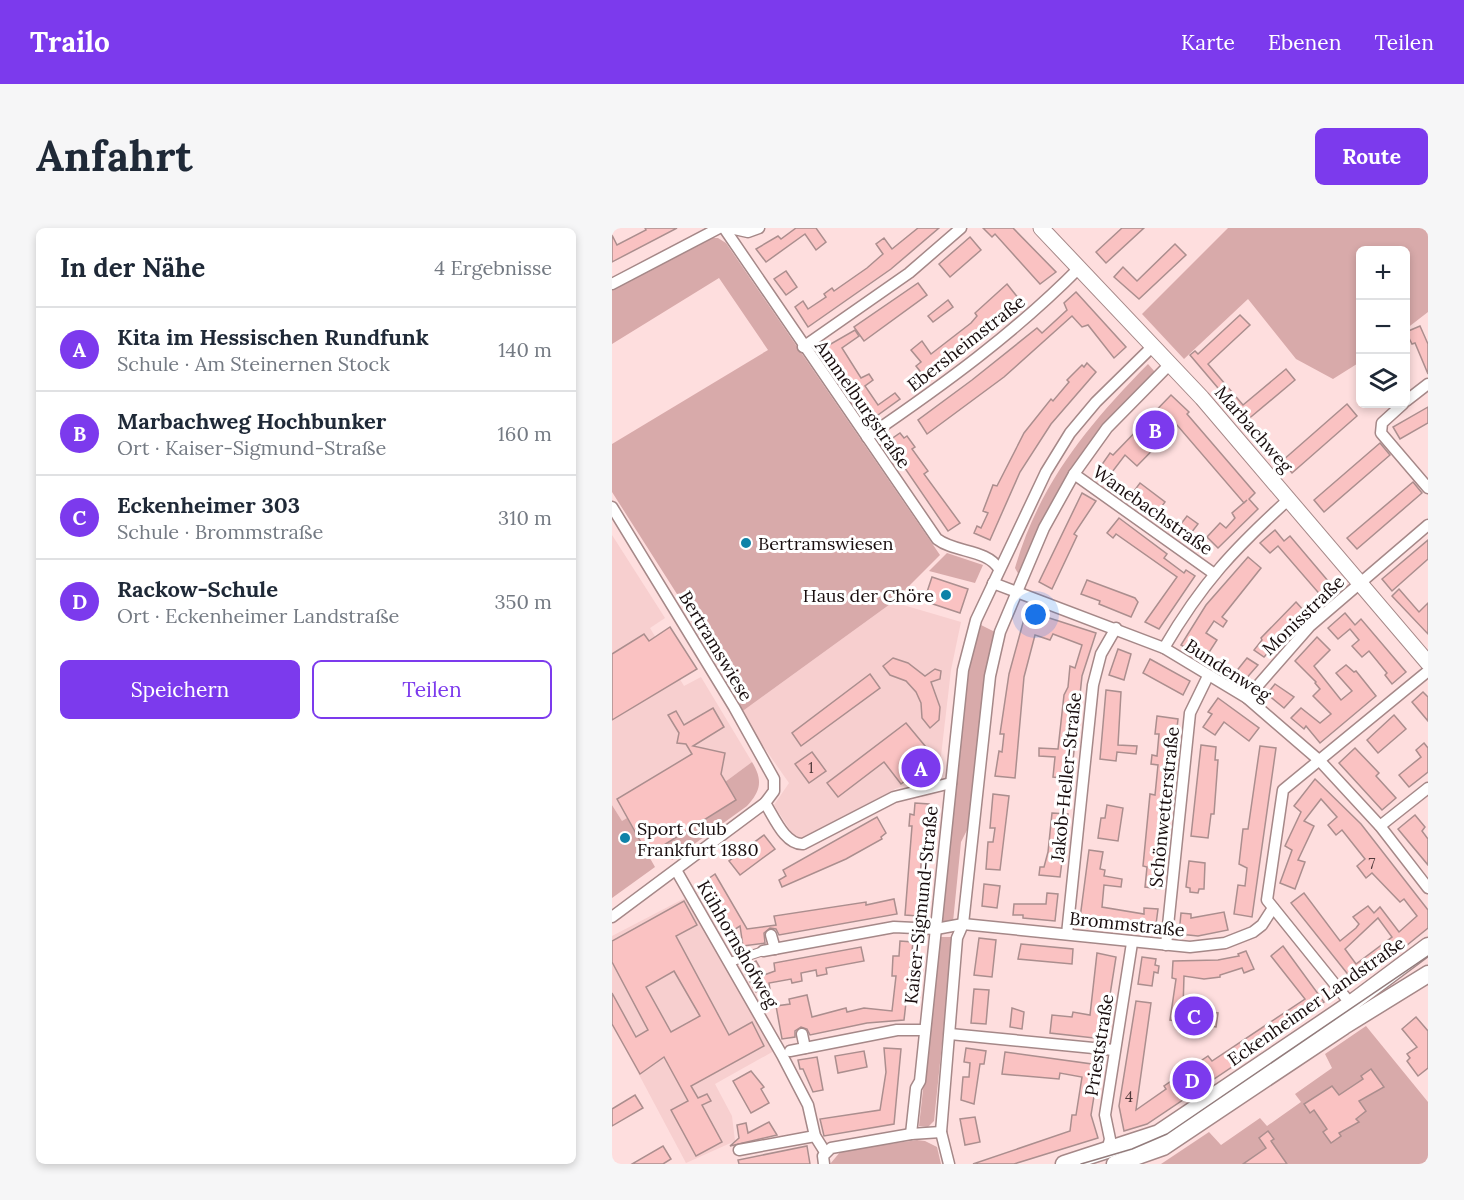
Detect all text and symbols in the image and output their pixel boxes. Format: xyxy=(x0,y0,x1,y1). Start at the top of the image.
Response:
text: Trailo xyxy=(30,24,110,60)
text: Karte xyxy=(1181,29,1235,56)
text: Ebenen xyxy=(1268,29,1341,56)
text: Teilen xyxy=(1374,29,1434,56)
button: Route xyxy=(1315,128,1428,185)
text: Anfahrt xyxy=(36,129,193,183)
map controls xyxy=(1356,246,1410,408)
button: + xyxy=(1356,246,1410,300)
text: In der Nähe xyxy=(60,251,205,284)
text: 4 Ergebnisse xyxy=(434,255,552,280)
street label: Ebersheimstraße xyxy=(902,290,1030,396)
button: − xyxy=(1356,300,1410,354)
text: Kita im Hessischen Rundfunk xyxy=(117,323,429,351)
street label: Ammelburgstraße xyxy=(810,335,916,473)
text: A xyxy=(73,337,86,362)
text: 140 m xyxy=(498,337,552,362)
text: Schule · Am Steinernen Stock xyxy=(117,351,390,376)
button: layers xyxy=(1356,354,1410,408)
street label: Marbachweg xyxy=(1210,381,1299,478)
text: Marbachweg Hochbunker xyxy=(117,407,386,435)
pin: B xyxy=(1136,408,1174,452)
text: B xyxy=(73,421,86,446)
text: 160 m xyxy=(498,421,552,446)
text: Ort · Kaiser-Sigmund-Straße xyxy=(117,435,386,460)
street label: Wanebachstraße xyxy=(1088,460,1218,560)
text: Eckenheimer 303 xyxy=(117,491,300,519)
text: C xyxy=(73,505,86,530)
text: 310 m xyxy=(498,505,552,530)
text: Schule · Brommstraße xyxy=(117,519,323,544)
place label: Bertramswiesen xyxy=(758,532,894,555)
marker: Bertramswiesen xyxy=(739,536,753,550)
street label: Monisstraße xyxy=(1257,570,1349,660)
text: Rackow-Schule xyxy=(117,575,278,603)
place label: Haus der Chöre xyxy=(803,584,934,607)
street label: Bertramswiese xyxy=(674,587,758,706)
marker: Haus der Chöre xyxy=(939,588,953,602)
text: D xyxy=(72,589,87,614)
text: 350 m xyxy=(494,589,552,614)
your location xyxy=(1021,600,1050,629)
text: Ort · Eckenheimer Landstraße xyxy=(117,603,399,628)
street label: Bundenweg xyxy=(1181,634,1276,707)
button: Speichern xyxy=(60,660,300,719)
button: Teilen xyxy=(312,660,552,719)
street label: Jakob-Heller-Straße xyxy=(1046,691,1086,864)
street label: Schönwetterstraße xyxy=(1144,725,1184,889)
pin: A xyxy=(902,746,940,790)
house number: 1 xyxy=(808,758,814,777)
street label: Kaiser-Sigmund-Straße xyxy=(899,805,943,1005)
place label: Sport Club Frankfurt 1880 xyxy=(637,817,759,861)
marker: Sport Club Frankfurt 1880 xyxy=(618,831,632,845)
house number: 7 xyxy=(1369,854,1376,873)
street label: Kühhornshofweg xyxy=(692,876,784,1013)
street label: Brommstraße xyxy=(1068,907,1186,942)
street label: Eckenheimer Landstraße xyxy=(1223,931,1409,1071)
street label: Prieststraße xyxy=(1080,992,1118,1098)
pin: C xyxy=(1174,994,1214,1038)
pin: D xyxy=(1172,1058,1212,1102)
house number: 4 xyxy=(1125,1087,1133,1106)

